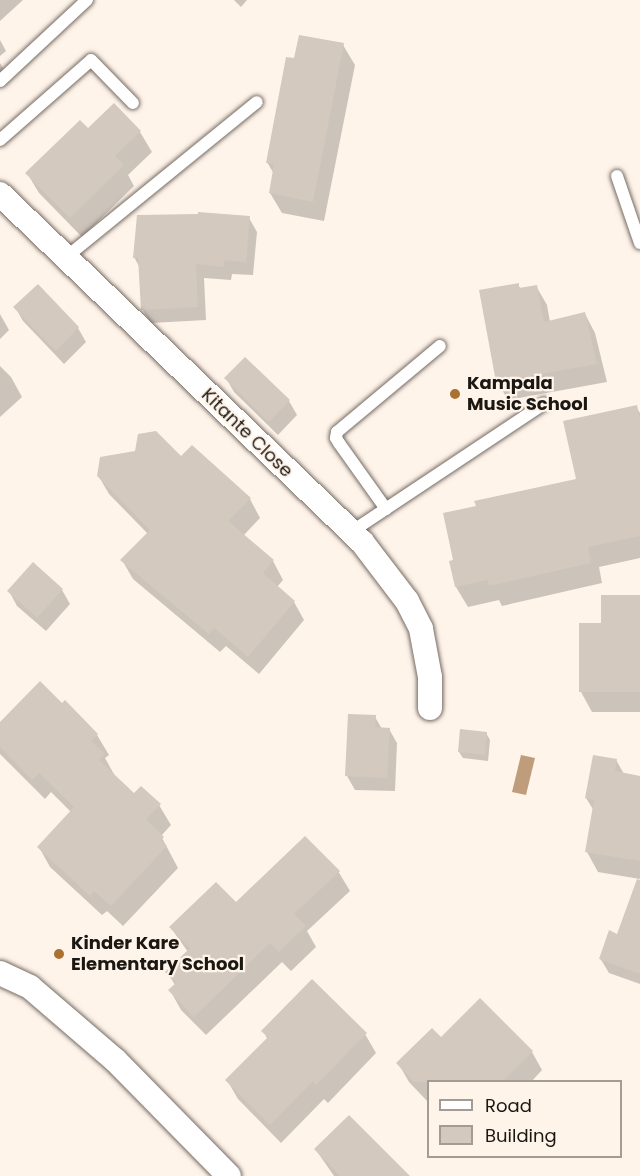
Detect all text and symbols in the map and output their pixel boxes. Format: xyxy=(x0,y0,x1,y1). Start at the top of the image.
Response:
place label: Kampala Music School xyxy=(467,373,588,416)
street label: Kitante Close xyxy=(197,384,297,482)
marker: Kampala Music School xyxy=(448,387,462,401)
place label: Kinder Kare Elementary School xyxy=(71,933,244,976)
marker: Kinder Kare Elementary School xyxy=(52,947,66,961)
legend xyxy=(427,1080,622,1158)
text: Road xyxy=(485,1093,532,1118)
text: Building xyxy=(485,1123,557,1148)

